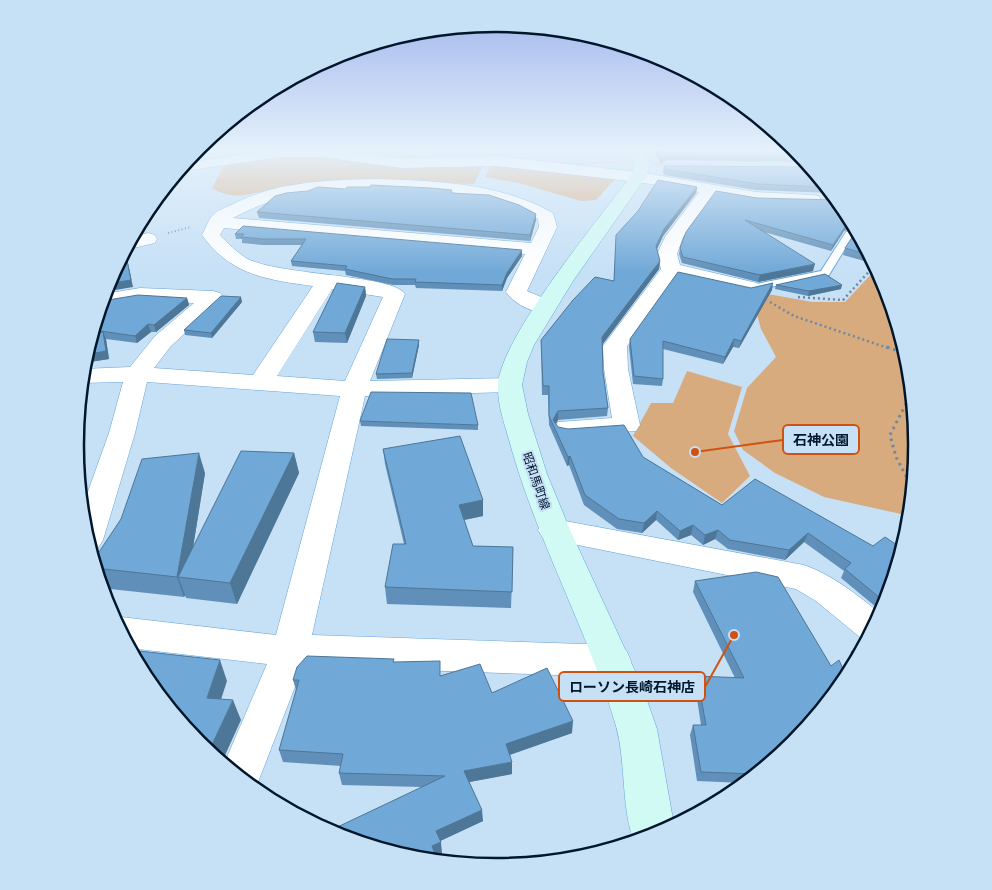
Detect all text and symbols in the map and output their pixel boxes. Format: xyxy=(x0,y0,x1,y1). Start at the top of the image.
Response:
callout: 石神公園 xyxy=(783,425,859,454)
text: 石神公園 xyxy=(793,431,849,449)
street label: 昭和馬町線 xyxy=(519,450,553,512)
callout: ローソン長崎石神店 xyxy=(559,672,705,701)
text: ローソン長崎石神店 xyxy=(569,678,695,696)

